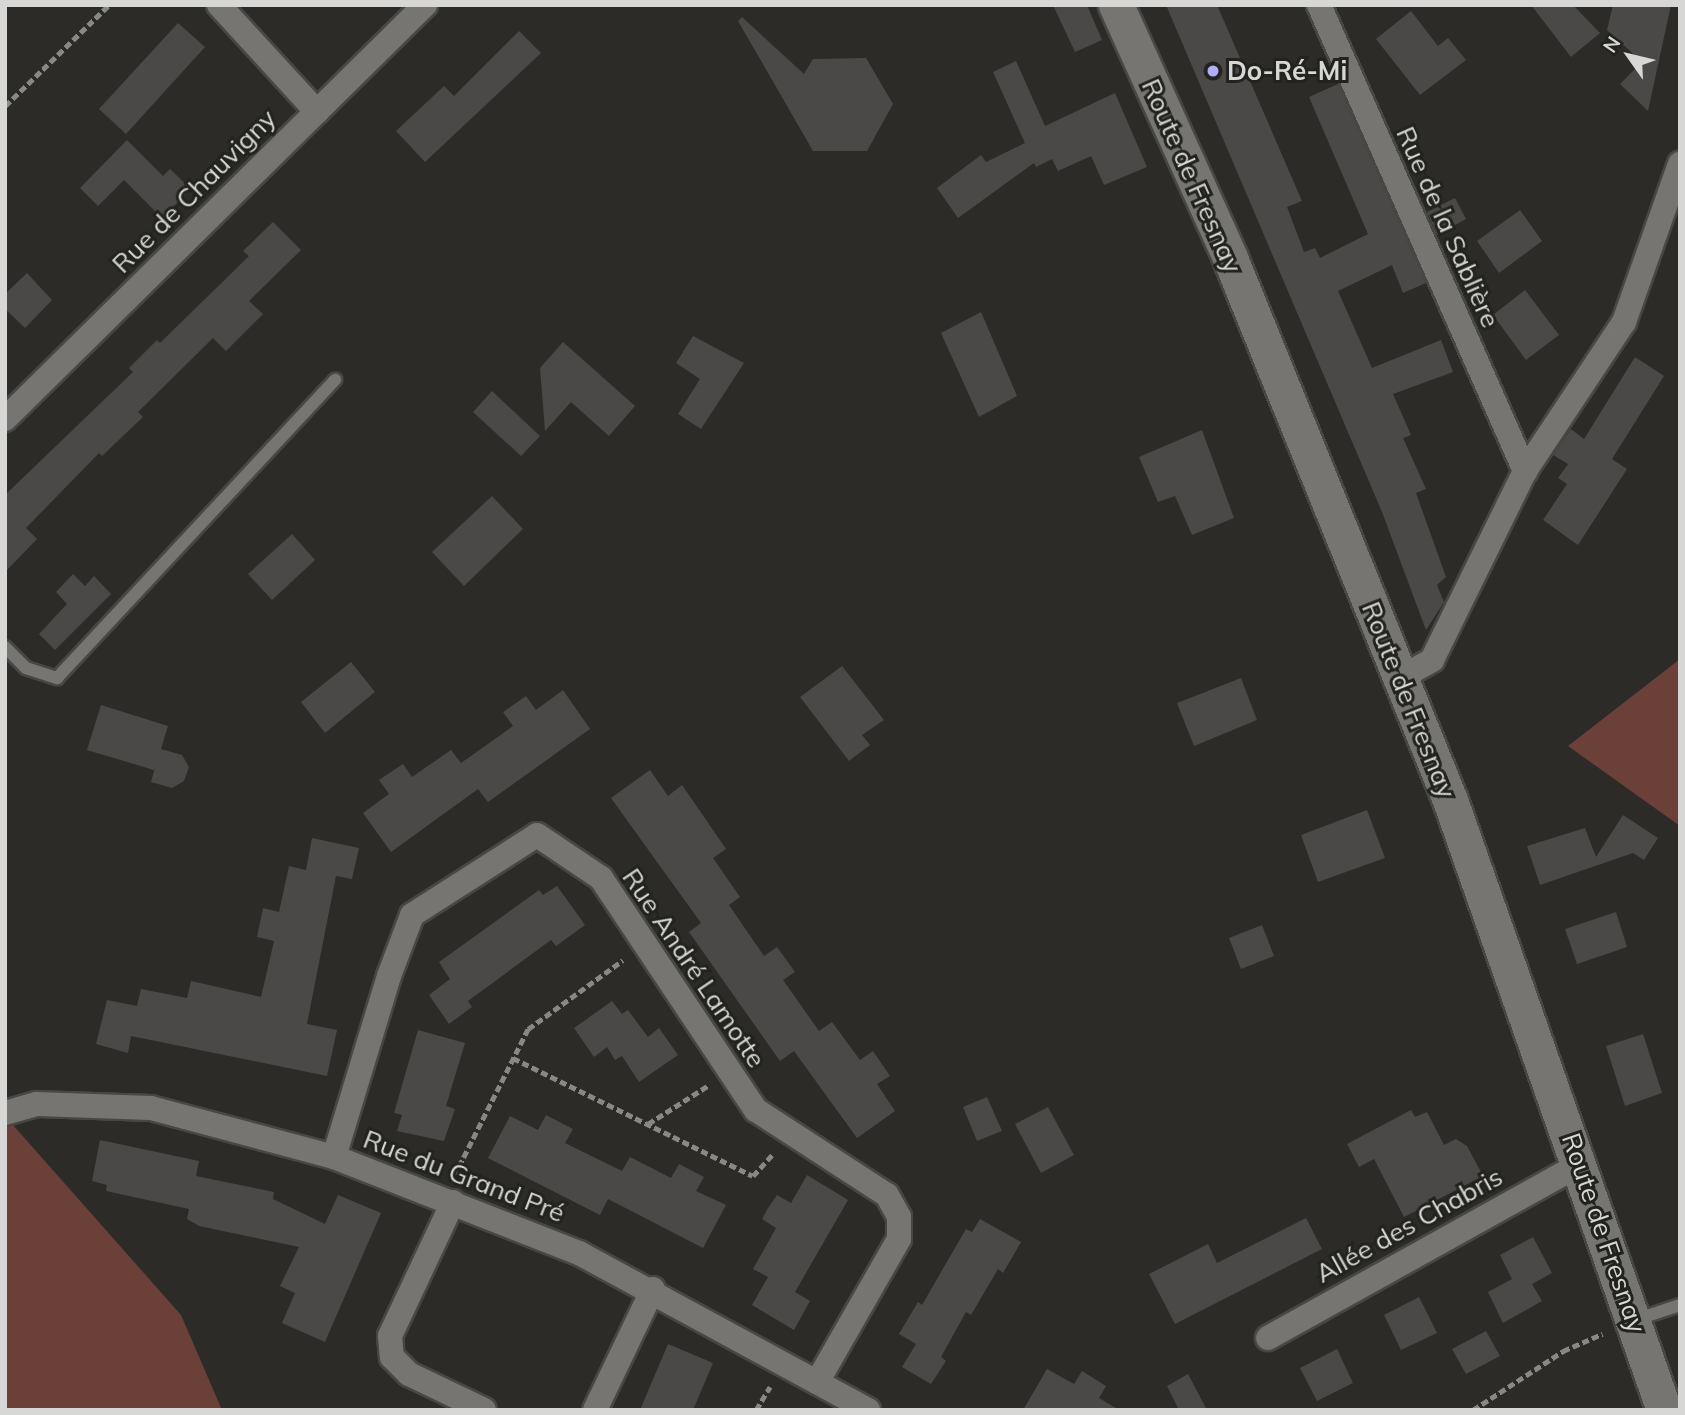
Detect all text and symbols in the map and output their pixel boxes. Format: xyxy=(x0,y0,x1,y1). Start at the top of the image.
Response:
north arrow xyxy=(1594,21,1664,91)
text: N xyxy=(1598,32,1626,57)
place label: Do-Ré-Mi xyxy=(1227,55,1347,87)
marker: Do-Ré-Mi xyxy=(1205,63,1221,79)
street label: Route de Fresnay xyxy=(1135,74,1249,278)
street label: Rue de Chauvigny xyxy=(106,103,282,279)
street label: Rue de la Sablière xyxy=(1390,122,1506,332)
street label: Route de Fresnay xyxy=(1355,597,1463,803)
street label: Rue André Lamotte xyxy=(616,863,772,1073)
street label: Rue du Grand Pré xyxy=(359,1123,569,1229)
street label: Route de Fresnay xyxy=(1555,1129,1653,1337)
street label: Allée des Chabris xyxy=(1310,1161,1508,1289)

